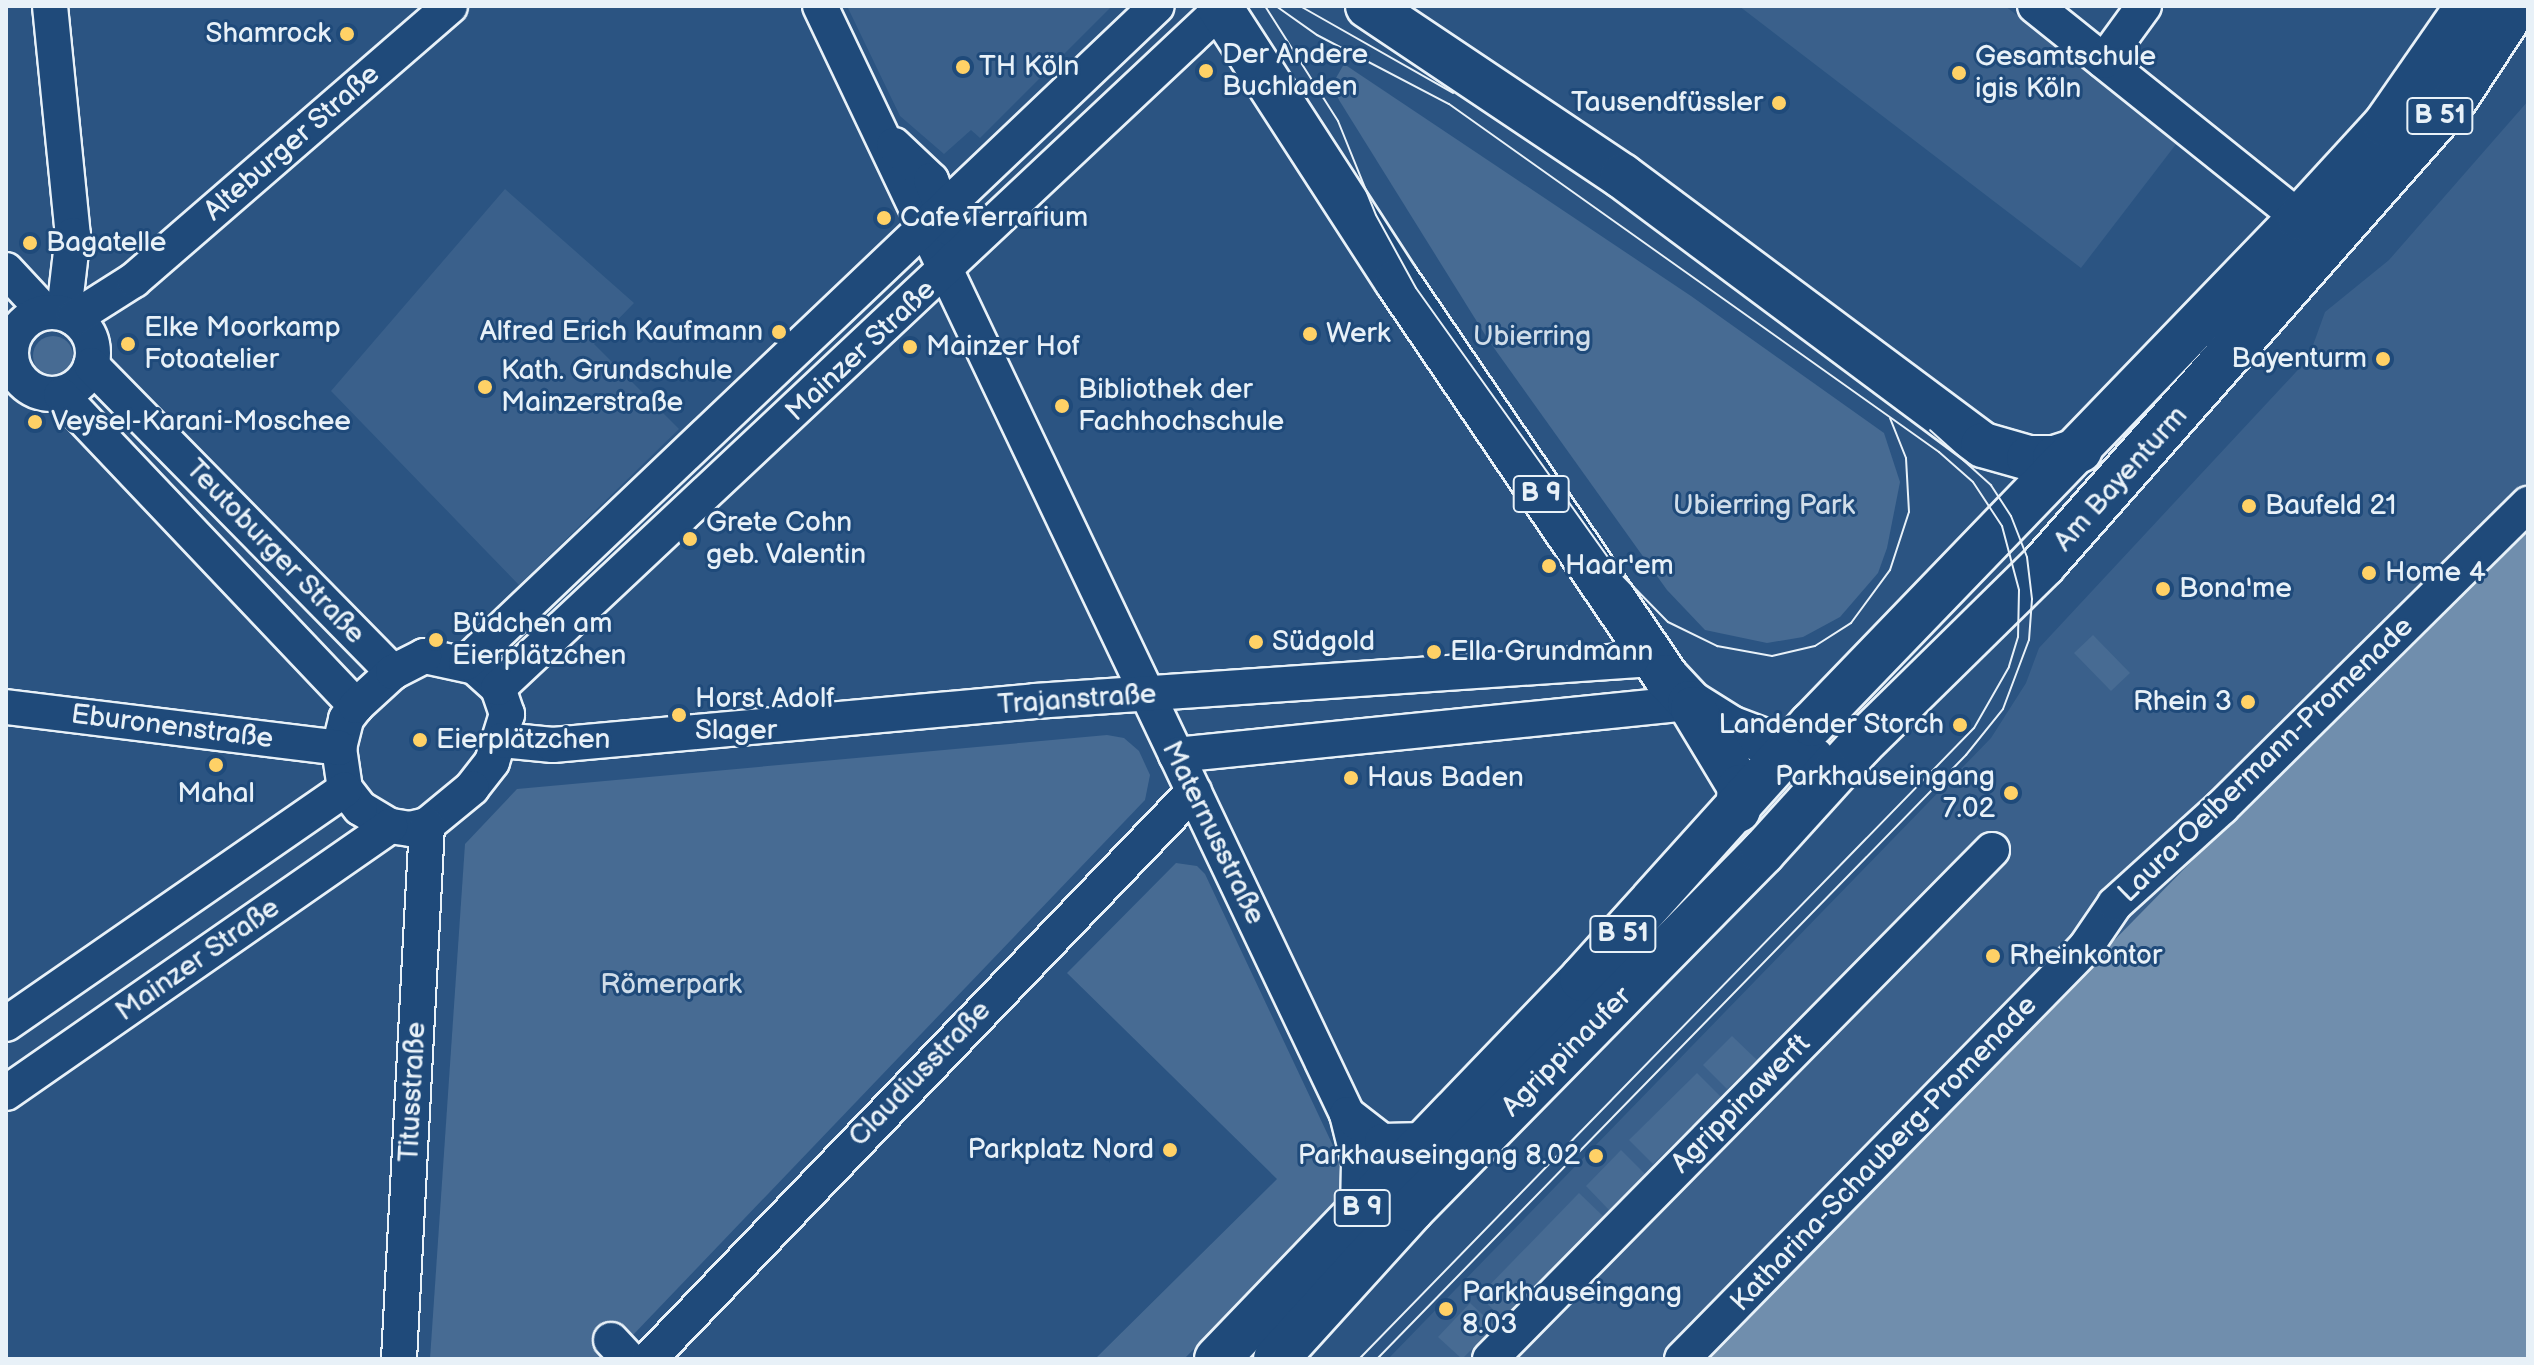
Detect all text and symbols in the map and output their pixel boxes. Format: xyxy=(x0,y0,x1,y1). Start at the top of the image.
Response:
place label: Shamrock xyxy=(206,17,331,51)
marker: Shamrock xyxy=(338,25,356,43)
place label: Der Andere Buchladen xyxy=(1222,38,1368,104)
place label: Gesamtschule igis Köln xyxy=(1975,40,2156,106)
place label: TH Köln xyxy=(979,50,1079,84)
street label: Alteburger Straße xyxy=(197,58,387,228)
marker: TH Köln xyxy=(954,58,972,76)
marker: Der Andere Buchladen xyxy=(1197,62,1215,80)
marker: Gesamtschule igis Köln xyxy=(1950,64,1968,82)
place label: Tausendfüssler xyxy=(1571,86,1763,120)
marker: Tausendfüssler xyxy=(1770,94,1788,112)
road number: B 51 xyxy=(2406,94,2474,138)
place label: Cafe Terrarium xyxy=(900,201,1089,235)
marker: Cafe Terrarium xyxy=(875,209,893,227)
place label: Bagatelle xyxy=(46,226,166,260)
marker: Bagatelle xyxy=(21,234,39,252)
street label: Mainzer Straße xyxy=(779,273,943,429)
place label: Elke Moorkamp Fotoatelier xyxy=(144,311,341,377)
place label: Alfred Erich Kaufmann xyxy=(480,315,763,349)
place label: Werk xyxy=(1326,317,1390,351)
park label: Ubierring xyxy=(1473,320,1591,354)
marker: Alfred Erich Kaufmann xyxy=(770,323,788,341)
marker: Werk xyxy=(1301,325,1319,343)
place label: Mainzer Hof xyxy=(926,330,1081,364)
marker: Elke Moorkamp Fotoatelier xyxy=(119,335,137,353)
marker: Mainzer Hof xyxy=(901,338,919,356)
place label: Bayenturm xyxy=(2231,342,2367,376)
marker: Bayenturm xyxy=(2374,350,2392,368)
place label: Kath. Grundschule Mainzerstraße xyxy=(501,354,733,420)
place label: Bibliothek der Fachhochschule xyxy=(1078,373,1284,439)
marker: Kath. Grundschule Mainzerstraße xyxy=(476,378,494,396)
marker: Bibliothek der Fachhochschule xyxy=(1053,397,1071,415)
street label: Am Bayenturm xyxy=(2047,400,2195,558)
place label: Veysel-Karani-Moschee xyxy=(51,405,351,439)
marker: Veysel-Karani-Moschee xyxy=(26,413,44,431)
street label: Teutoburger Straße xyxy=(178,453,372,651)
road number: B 9 xyxy=(1511,472,1571,516)
park label: Ubierring Park xyxy=(1673,489,1855,523)
place label: Baufeld 21 xyxy=(2265,489,2396,523)
marker: Baufeld 21 xyxy=(2240,497,2258,515)
place label: Grete Cohn geb. Valentin xyxy=(706,506,867,572)
marker: Grete Cohn geb. Valentin xyxy=(681,530,699,548)
place label: Haar'em xyxy=(1565,549,1674,583)
place label: Home 4 xyxy=(2385,556,2486,590)
marker: Haar'em xyxy=(1540,557,1558,575)
marker: Home 4 xyxy=(2360,564,2378,582)
place label: Bona'me xyxy=(2179,572,2292,606)
marker: Bona'me xyxy=(2154,580,2172,598)
place label: Büdchen am Eierplätzchen xyxy=(452,607,626,673)
street label: Laura-Oelbermann-Promenade xyxy=(2112,610,2420,910)
place label: Südgold xyxy=(1272,625,1375,659)
marker: Büdchen am Eierplätzchen xyxy=(427,631,445,649)
marker: Südgold xyxy=(1247,633,1265,651)
place label: Ella Grundmann xyxy=(1450,635,1653,669)
marker: Ella Grundmann xyxy=(1425,643,1443,661)
street label: Trajanstraße xyxy=(996,678,1158,722)
place label: Horst Adolf Slager xyxy=(695,682,835,748)
place label: Rhein 3 xyxy=(2133,685,2232,719)
marker: Rhein 3 xyxy=(2239,693,2257,711)
street label: Eburonenstraße xyxy=(69,698,275,756)
marker: Horst Adolf Slager xyxy=(670,706,688,724)
place label: Landender Storch xyxy=(1718,708,1944,742)
marker: Landender Storch xyxy=(1951,716,1969,734)
place label: Eierplätzchen xyxy=(436,723,610,757)
marker: Eierplätzchen xyxy=(411,731,429,749)
street label: Maternusstraße xyxy=(1154,736,1272,930)
marker: Mahal xyxy=(207,756,225,774)
place label: Parkhauseingang 7.02 xyxy=(1775,760,1995,826)
place label: Haus Baden xyxy=(1367,761,1524,795)
marker: Haus Baden xyxy=(1342,769,1360,787)
place label: Mahal xyxy=(177,777,255,811)
marker: Parkhauseingang 7.02 xyxy=(2002,784,2020,802)
street label: Mainzer Straße xyxy=(109,891,287,1029)
road number: B 51 xyxy=(1589,912,1657,956)
place label: Rheinkontor xyxy=(2009,939,2162,973)
marker: Rheinkontor xyxy=(1984,947,2002,965)
park label: Römerpark xyxy=(600,968,742,1002)
street label: Agrippinaufer xyxy=(1495,980,1639,1124)
street label: Katharina-Schauberg-Promenade xyxy=(1724,989,2044,1319)
street label: Claudiusstraße xyxy=(842,994,998,1154)
street label: Titusstraße xyxy=(393,1021,433,1163)
street label: Agrippinawerft xyxy=(1665,1028,1817,1180)
place label: Parkplatz Nord xyxy=(968,1133,1154,1167)
place label: Parkhauseingang 8.02 xyxy=(1298,1139,1580,1173)
marker: Parkplatz Nord xyxy=(1161,1141,1179,1159)
marker: Parkhauseingang 8.02 xyxy=(1587,1147,1605,1165)
road number: B 9 xyxy=(1332,1186,1392,1230)
place label: Parkhauseingang 8.03 xyxy=(1462,1276,1682,1342)
marker: Parkhauseingang 8.03 xyxy=(1437,1300,1455,1318)

